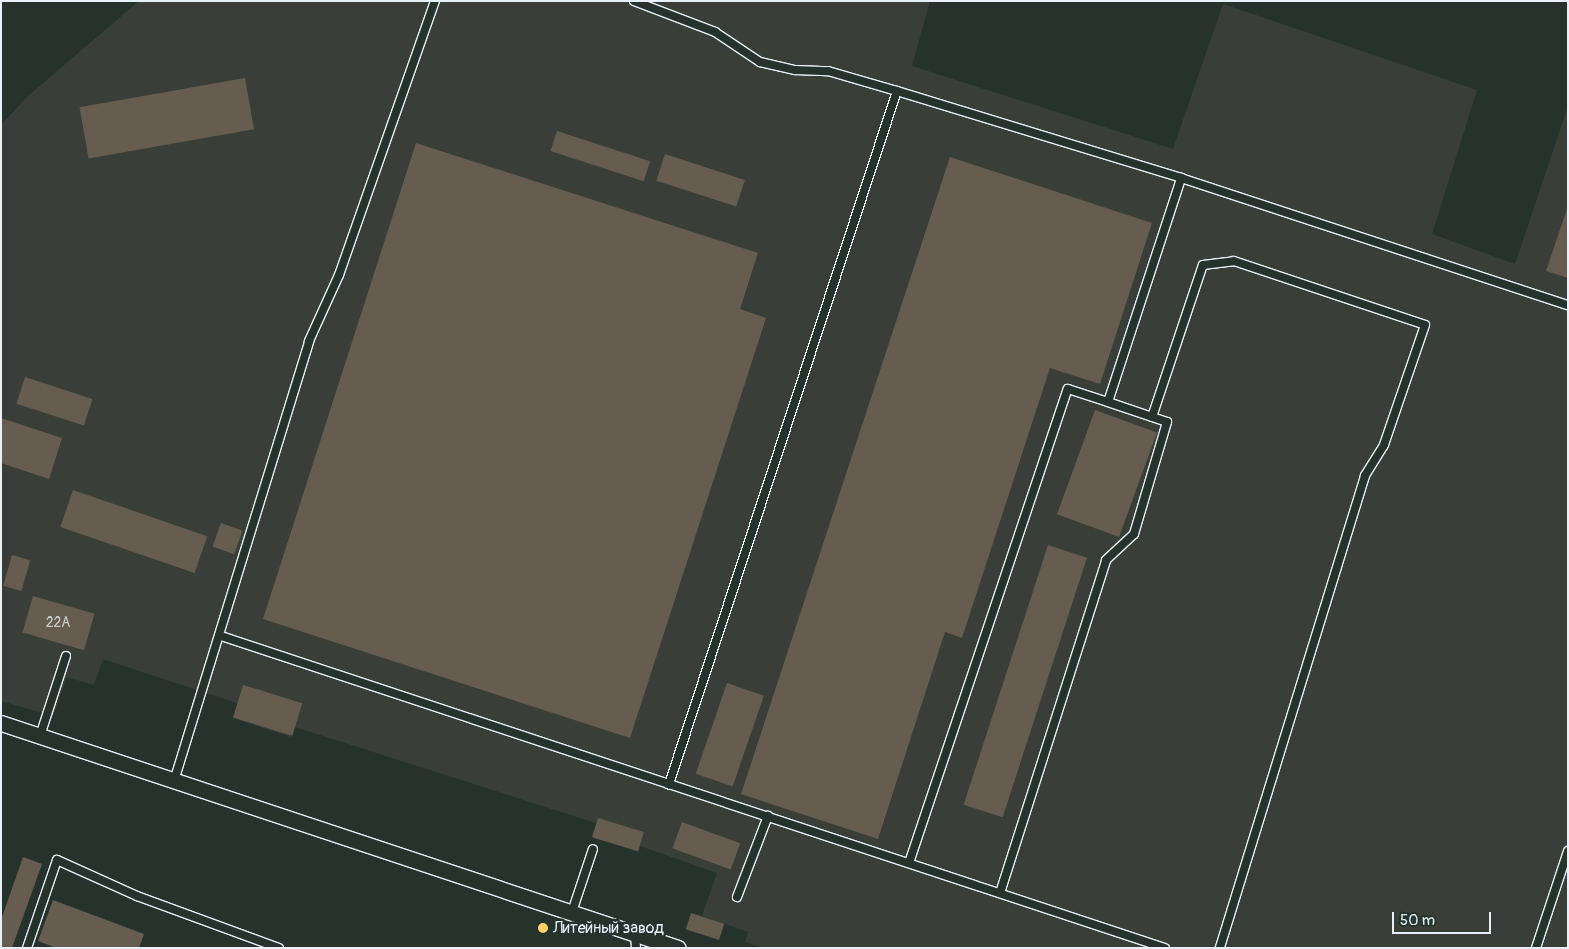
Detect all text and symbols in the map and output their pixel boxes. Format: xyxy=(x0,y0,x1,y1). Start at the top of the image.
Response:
house number: 22А xyxy=(46,615,70,631)
scale bar xyxy=(1394,902,1493,934)
text: 50 m xyxy=(1400,911,1435,930)
place label: Литейный завод xyxy=(553,918,664,938)
marker: Литейный завод xyxy=(537,922,549,934)

